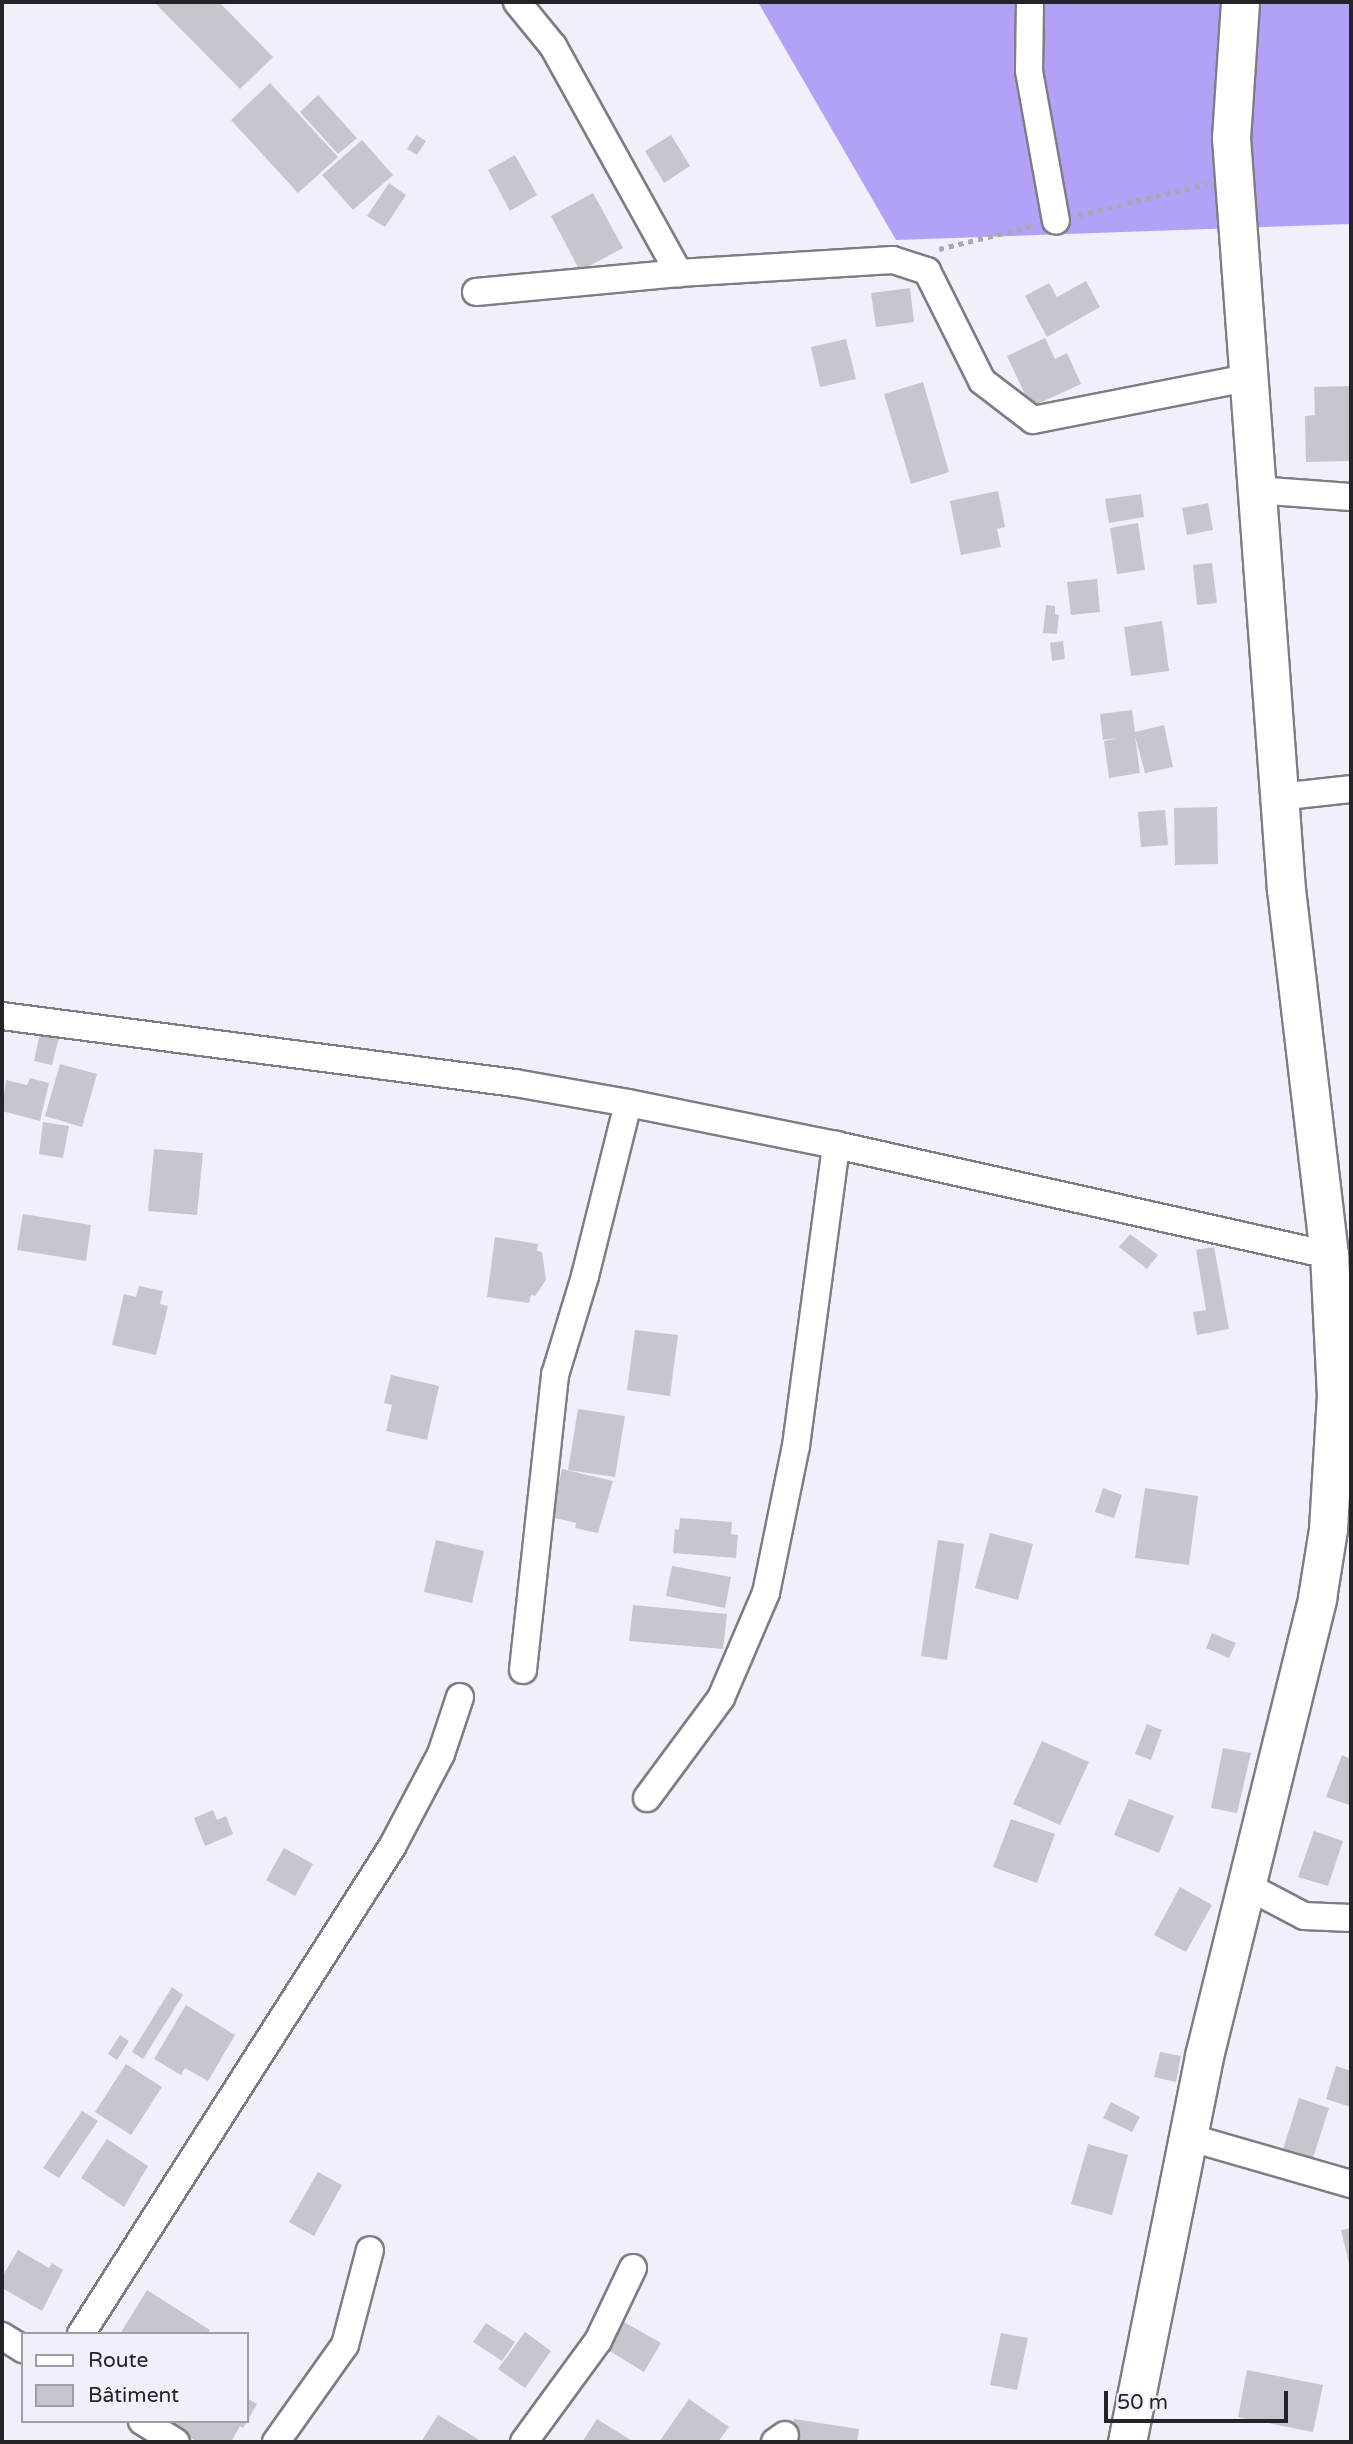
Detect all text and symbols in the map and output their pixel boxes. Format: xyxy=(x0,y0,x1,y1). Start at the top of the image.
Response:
legend xyxy=(21,2332,248,2423)
text: Route xyxy=(88,2348,148,2373)
scale bar xyxy=(1108,2378,1292,2422)
text: Bâtiment xyxy=(88,2383,179,2408)
text: 50 m xyxy=(1117,2390,1168,2415)

